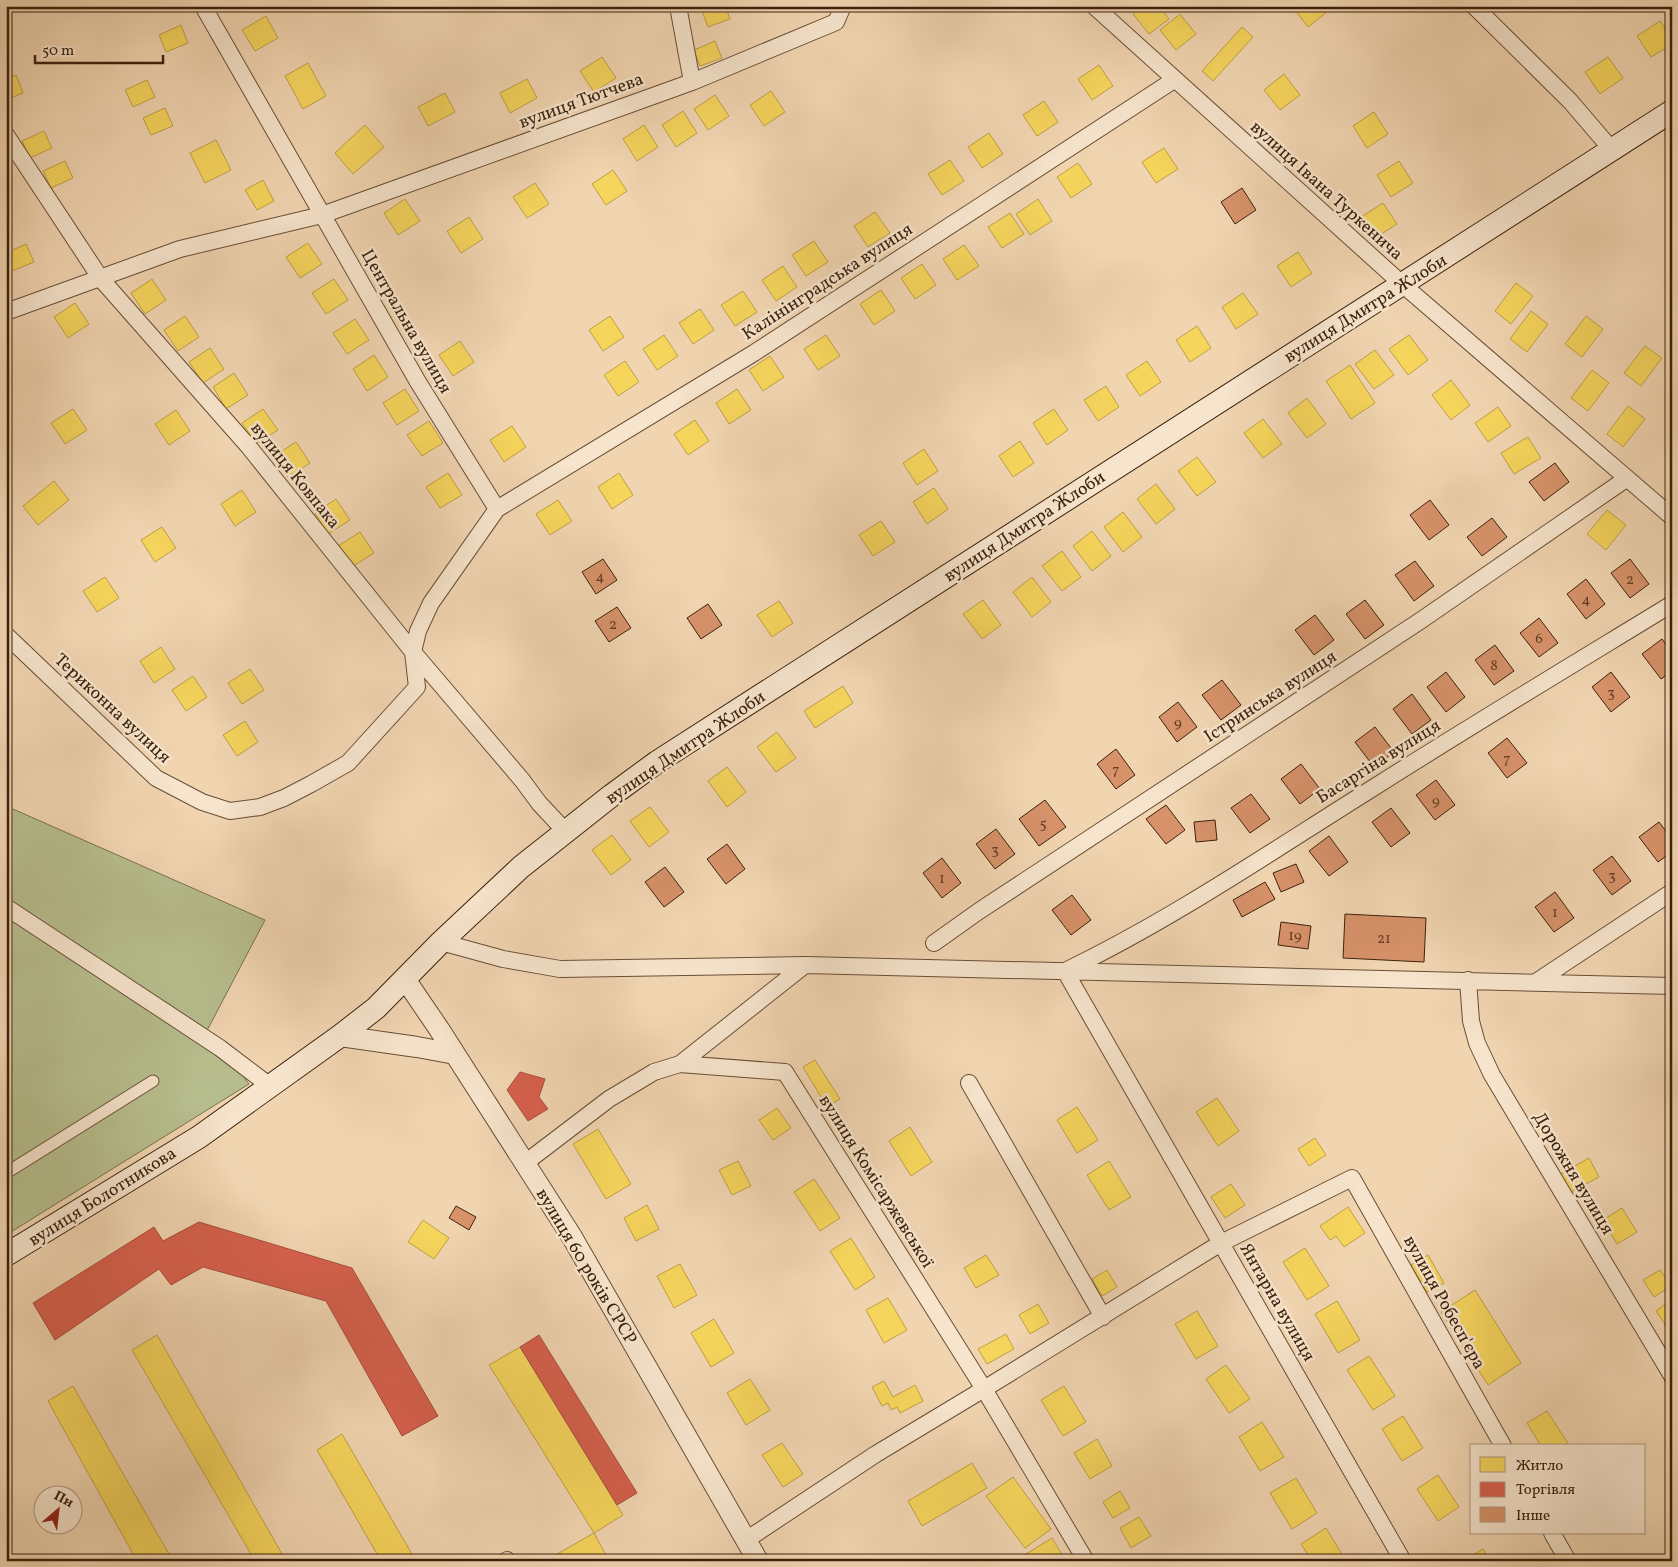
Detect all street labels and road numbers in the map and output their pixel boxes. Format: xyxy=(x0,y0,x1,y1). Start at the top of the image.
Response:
street label: вулиця Тютчева xyxy=(516,67,647,136)
street label: вулиця Івана Туркенича xyxy=(1244,116,1408,267)
street label: Калінінградська вулиця xyxy=(738,218,918,347)
street label: Центральна вулиця xyxy=(354,245,457,399)
street label: вулиця Дмитра Жлоби xyxy=(1279,249,1452,370)
street label: вулиця Ковпака xyxy=(244,417,346,535)
street label: вулиця Дмитра Жлоби xyxy=(939,466,1111,589)
street label: Істринська вулиця xyxy=(1200,645,1342,750)
street label: Териконна вулиця xyxy=(48,648,176,770)
street label: вулиця Дмитра Жлоби xyxy=(601,685,771,811)
street label: Басаргіна вулиця xyxy=(1312,714,1446,811)
street label: вулиця Комісаржевської xyxy=(812,1090,940,1274)
street label: Дорожня вулиця xyxy=(1526,1108,1619,1240)
street label: вулиця Болотникова xyxy=(24,1141,182,1253)
street label: вулиця 60 років СРСР xyxy=(529,1184,642,1350)
street label: вулиця Робесп'єра xyxy=(1397,1231,1491,1374)
street label: Янтарна вулиця xyxy=(1233,1239,1321,1366)

